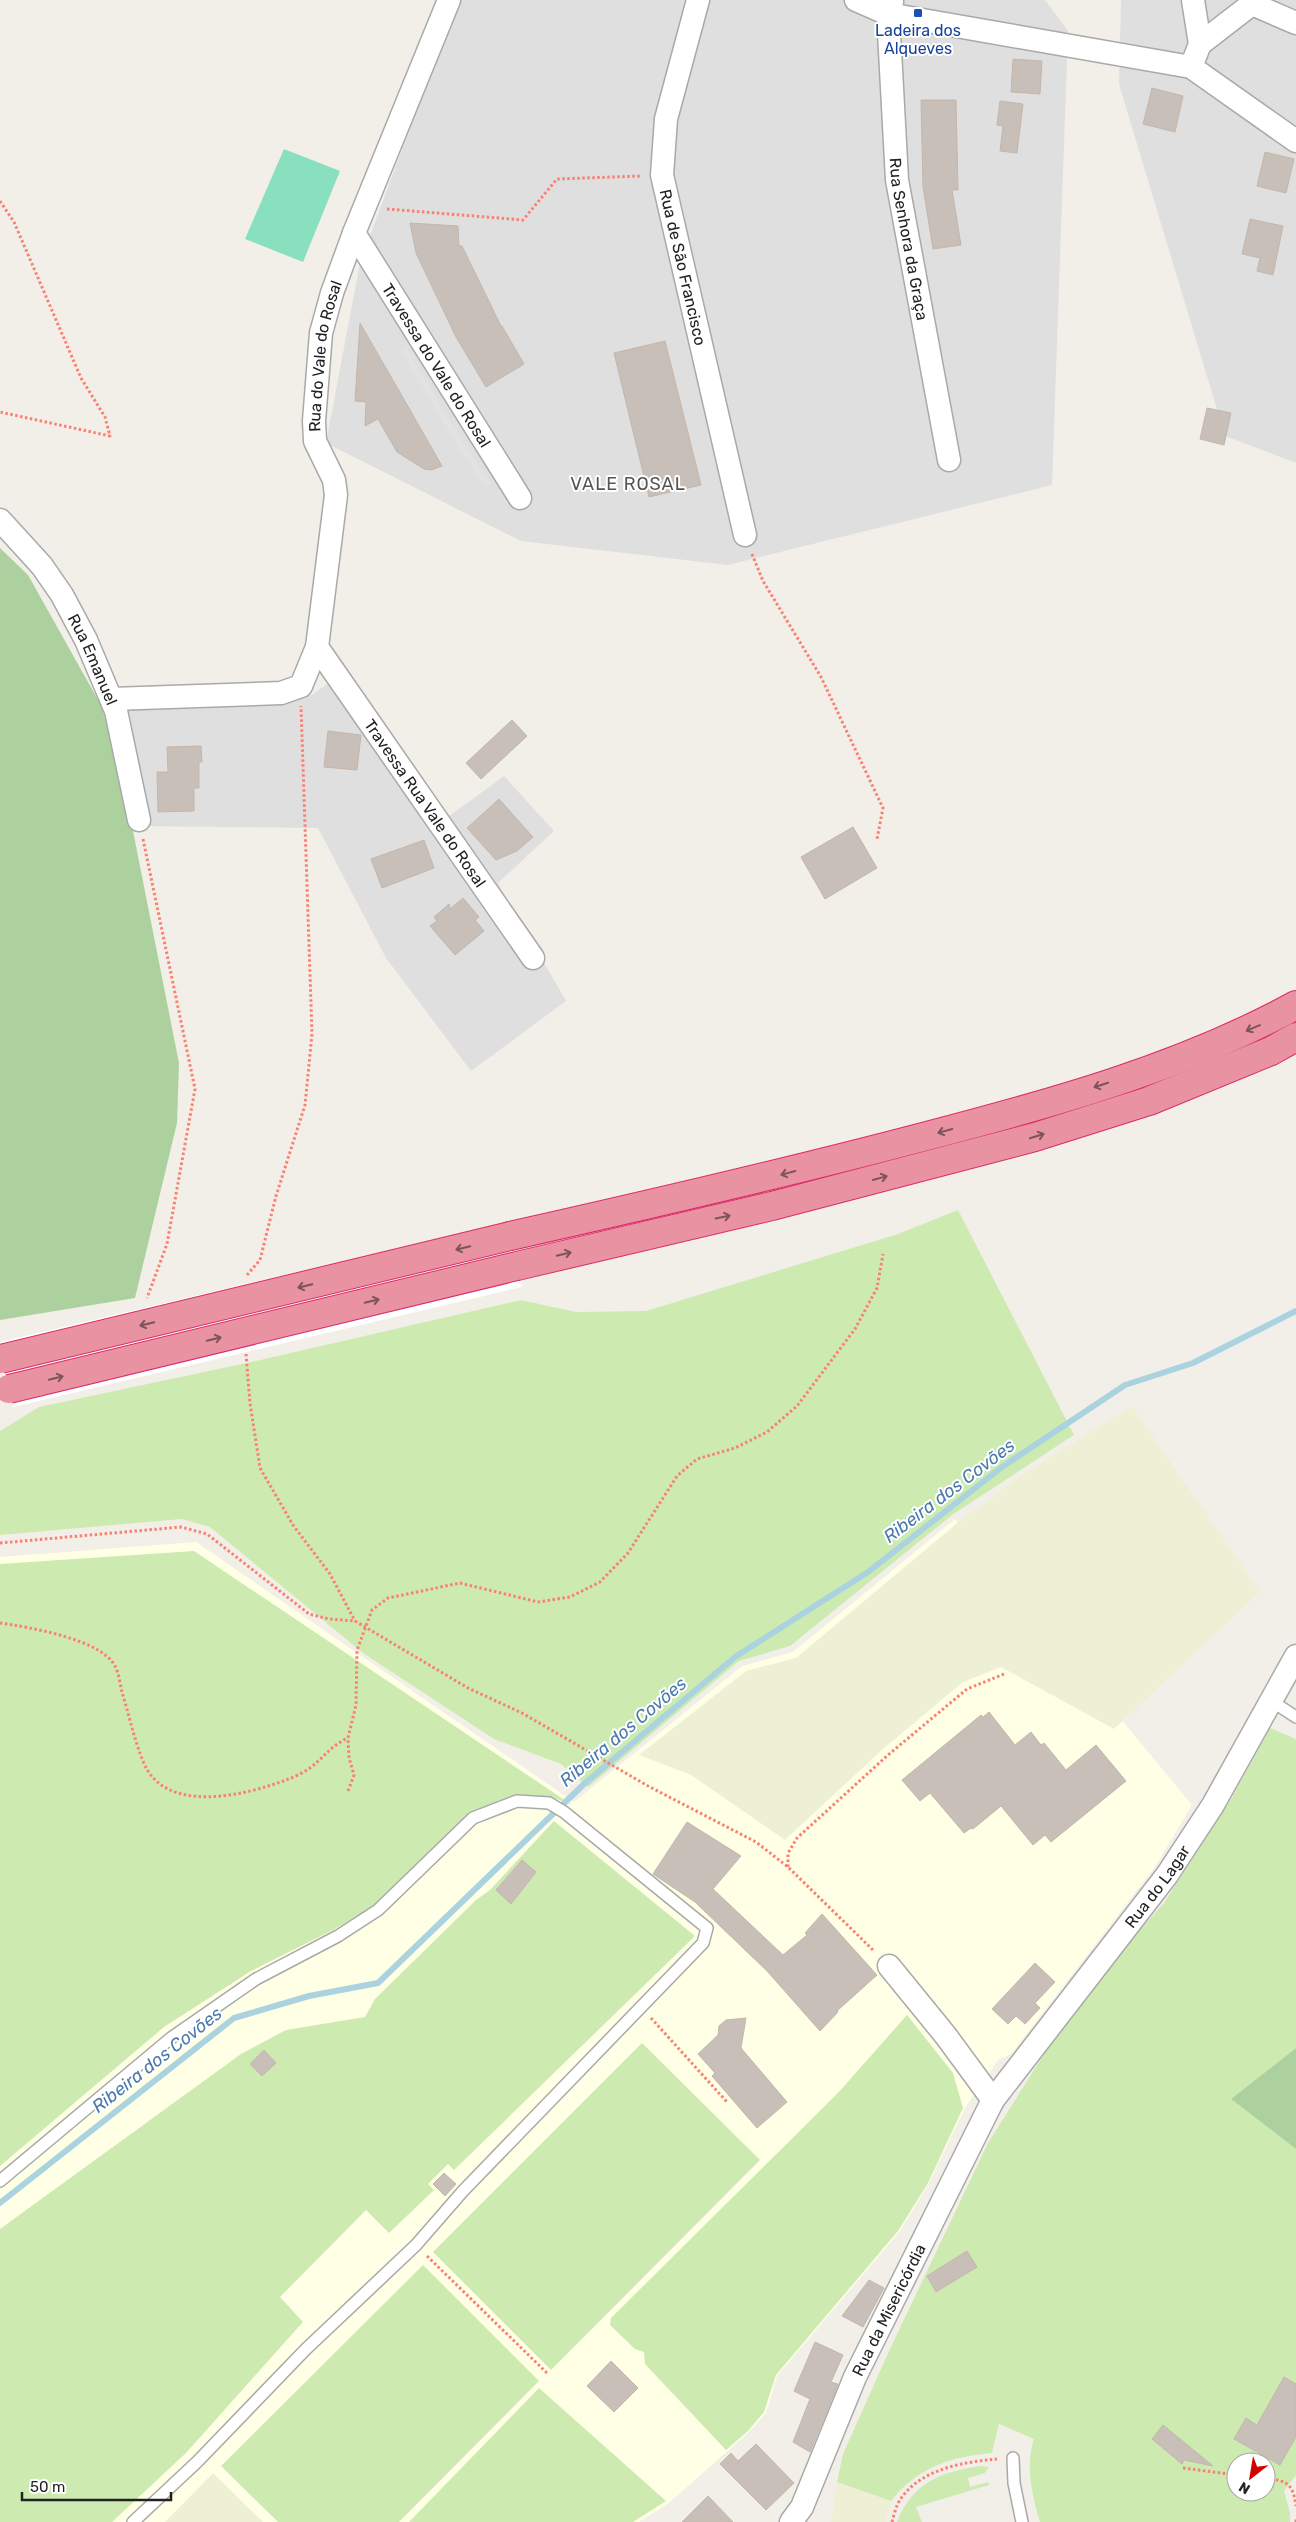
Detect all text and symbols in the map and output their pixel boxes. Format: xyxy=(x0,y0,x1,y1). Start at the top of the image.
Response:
marker: Ladeira dos Alqueves xyxy=(912,7,924,19)
place label: Ladeira dos Alqueves xyxy=(875,21,961,58)
street label: Rua Senhora da Graça xyxy=(886,157,932,322)
street label: Rua de São Francisco xyxy=(656,187,710,347)
street label: Rua do Vale do Rosal xyxy=(304,278,345,432)
street label: Travessa do Vale do Rosal xyxy=(378,280,495,451)
district label: VALE ROSAL xyxy=(570,473,686,495)
street label: Rua Emanuel xyxy=(64,610,122,708)
street label: Travessa Rua Vale do Rosal xyxy=(361,715,490,891)
one-way arrow xyxy=(1246,1024,1261,1033)
one-way arrow xyxy=(1093,1081,1109,1090)
one-way arrow xyxy=(938,1127,954,1137)
one-way arrow xyxy=(1029,1131,1045,1141)
one-way arrow xyxy=(780,1169,796,1178)
one-way arrow xyxy=(872,1173,888,1182)
one-way arrow xyxy=(714,1212,730,1221)
one-way arrow xyxy=(455,1244,471,1253)
one-way arrow xyxy=(556,1249,572,1258)
one-way arrow xyxy=(297,1282,313,1291)
one-way arrow xyxy=(363,1296,379,1305)
one-way arrow xyxy=(139,1320,155,1329)
one-way arrow xyxy=(205,1334,221,1343)
one-way arrow xyxy=(47,1372,63,1382)
water label: Ribeira dos Covões xyxy=(879,1434,1019,1548)
water label: Ribeira dos Covões xyxy=(555,1672,691,1792)
street label: Rua do Lagar xyxy=(1120,1841,1194,1931)
water label: Ribeira dos Covões xyxy=(88,2002,226,2118)
street label: Rua da Misericórdia xyxy=(848,2241,929,2379)
north arrow xyxy=(1226,2452,1276,2502)
scale bar xyxy=(22,2470,171,2502)
text: 50 m xyxy=(30,2478,65,2496)
text: N xyxy=(1236,2478,1253,2498)

